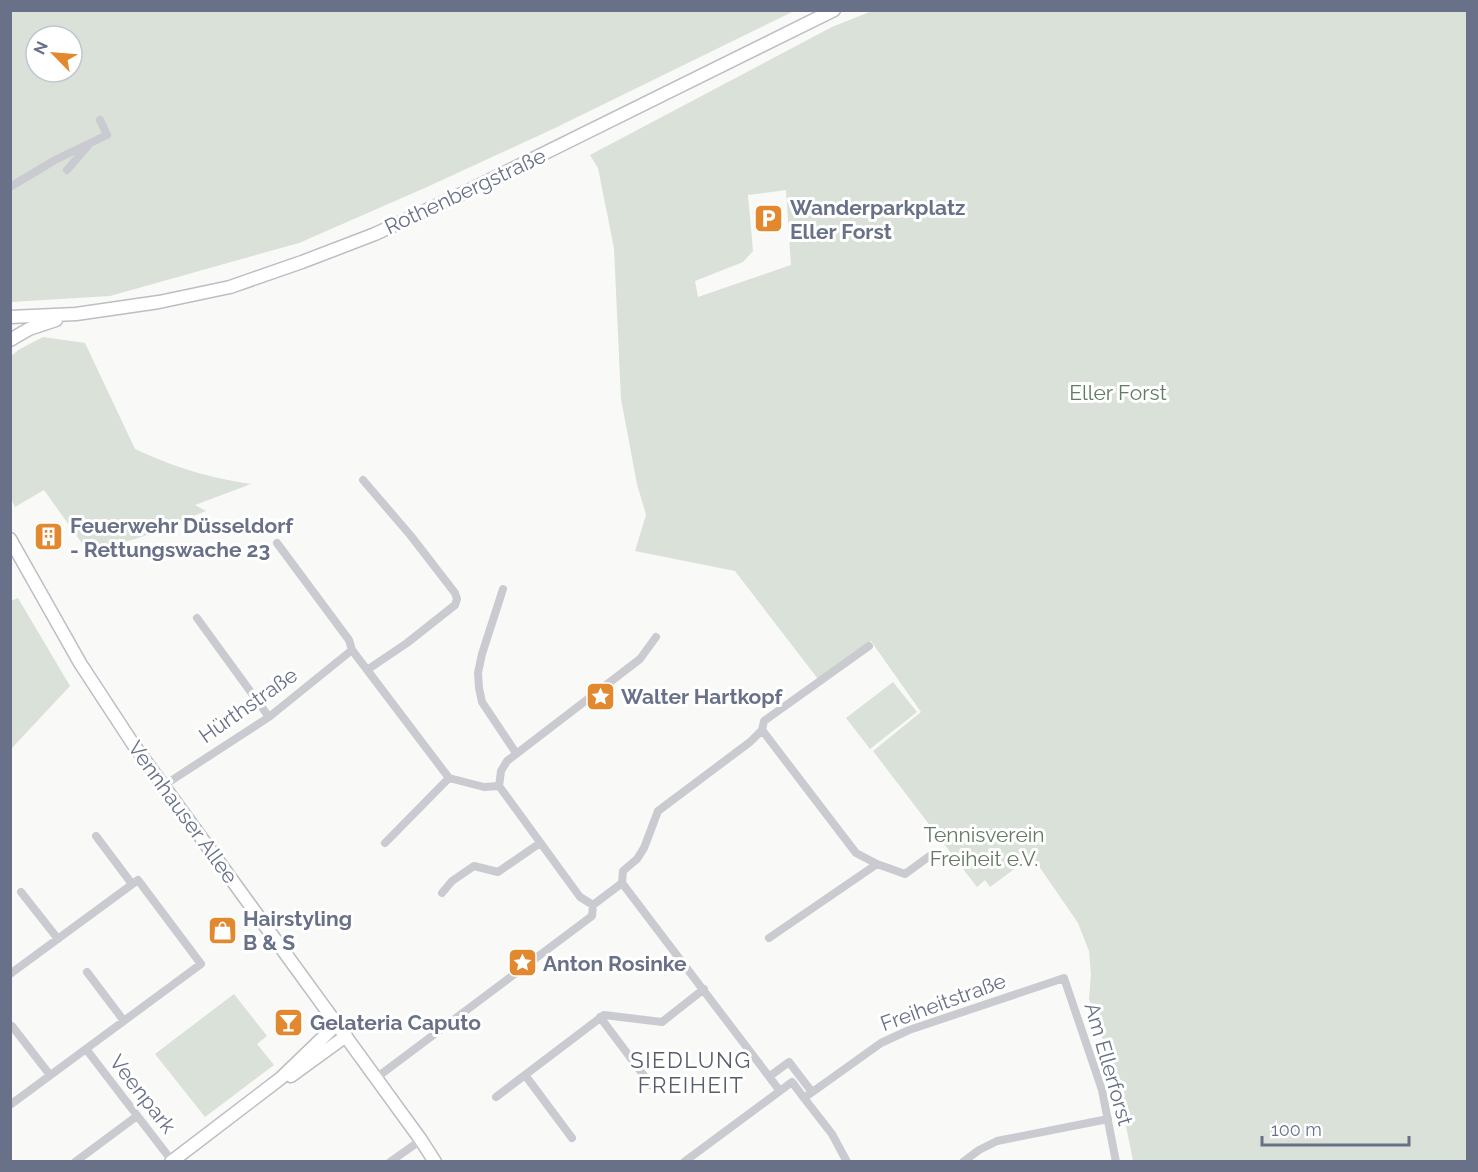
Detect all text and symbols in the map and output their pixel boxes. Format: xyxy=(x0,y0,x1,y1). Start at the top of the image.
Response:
north arrow xyxy=(24,24,84,84)
text: N xyxy=(30,38,52,57)
street label: Rothenbergstraße xyxy=(381,143,549,239)
place label: Wanderparkplatz Eller Forst xyxy=(790,195,965,244)
parking icon: Wanderparkplatz Eller Forst xyxy=(753,203,785,235)
park label: Eller Forst xyxy=(1069,380,1167,405)
place label: Feuerwehr Düsseldorf - Rettungswache 23 xyxy=(70,513,294,562)
building icon: Feuerwehr Düsseldorf - Rettungswache 23 xyxy=(33,521,65,553)
street label: Hürthstraße xyxy=(194,662,302,748)
place icon: Walter Hartkopf xyxy=(584,680,616,712)
place label: Walter Hartkopf xyxy=(621,684,784,709)
street label: Vennhauser Allee xyxy=(123,736,243,888)
park label: Tennisverein Freiheit e.V. xyxy=(923,822,1045,871)
place label: Hairstyling B & S xyxy=(243,906,352,955)
shop icon: Hairstyling B & S xyxy=(206,914,238,946)
place icon: Anton Rosinke xyxy=(506,947,538,979)
place label: Anton Rosinke xyxy=(543,951,687,976)
street label: Freiheitstraße xyxy=(877,968,1009,1036)
street label: Am Ellerforst xyxy=(1080,1000,1138,1128)
bar icon: Gelateria Caputo xyxy=(273,1006,305,1038)
place label: Gelateria Caputo xyxy=(310,1010,481,1035)
district label: SIEDLUNG FREIHEIT xyxy=(630,1047,752,1098)
street label: Veenpark xyxy=(105,1050,181,1138)
scale bar xyxy=(1262,1109,1409,1147)
text: 100 m xyxy=(1271,1119,1322,1140)

